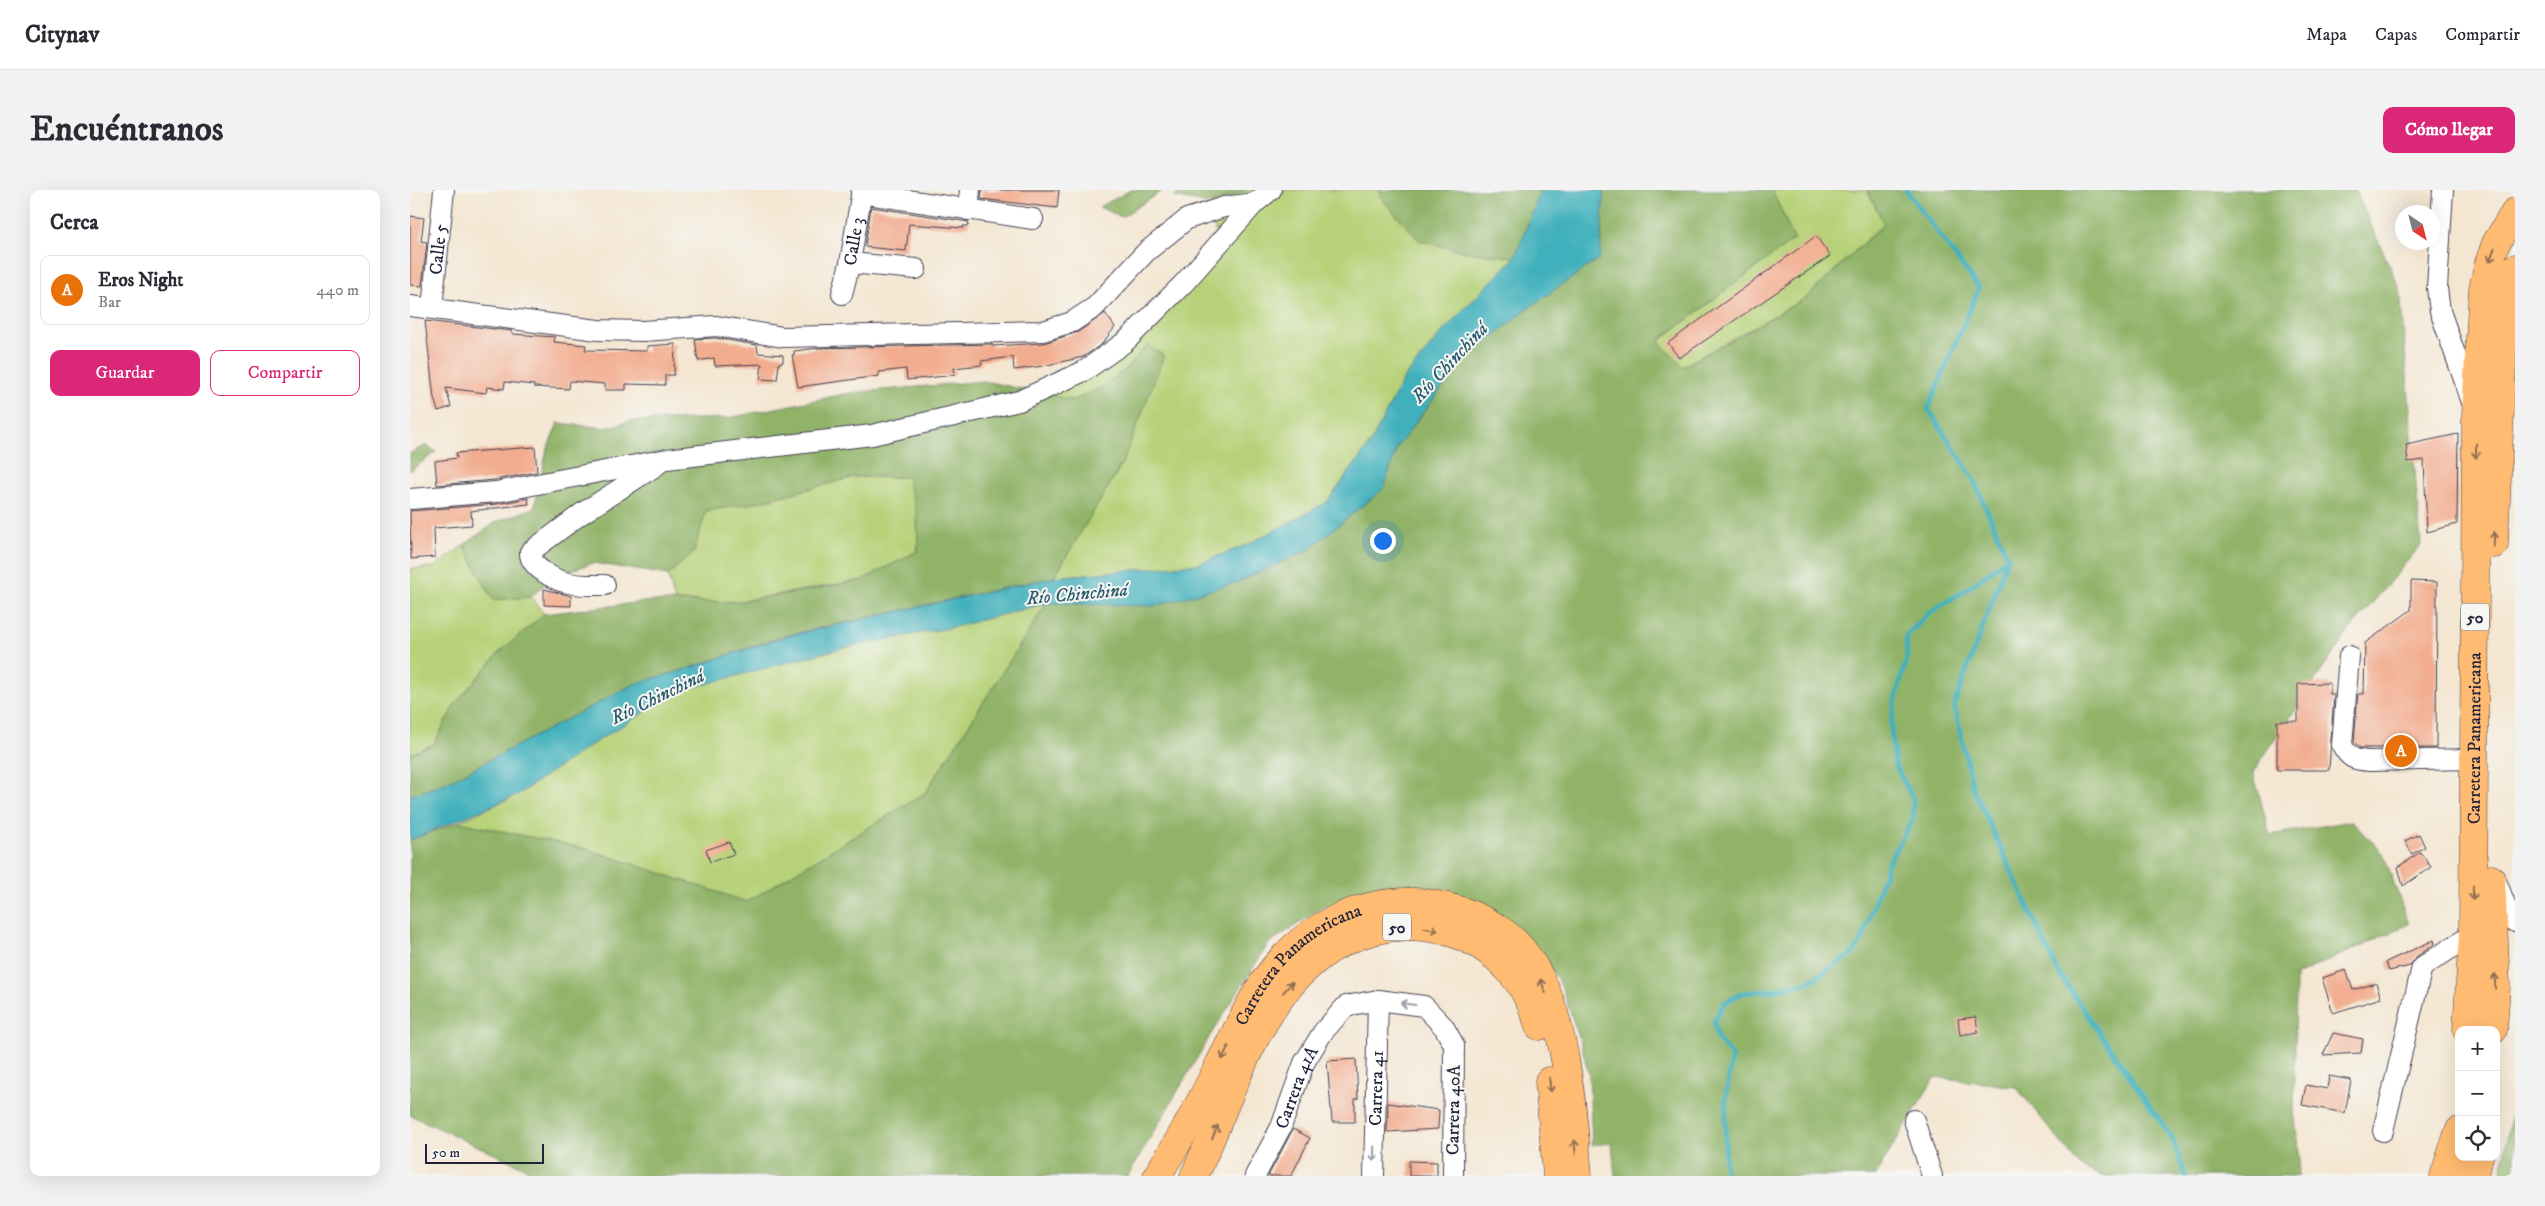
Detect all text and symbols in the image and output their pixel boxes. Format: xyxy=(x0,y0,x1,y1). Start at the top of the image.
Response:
text: Citynav xyxy=(25,20,99,50)
text: Mapa xyxy=(2306,24,2347,46)
text: Capas xyxy=(2375,24,2417,46)
text: Compartir xyxy=(2445,24,2520,46)
button: Cómo llegar xyxy=(2383,107,2515,153)
text: Encuéntranos xyxy=(30,108,224,152)
north arrow xyxy=(2395,205,2440,250)
text: Cerca xyxy=(50,210,98,236)
street label: Calle 3 xyxy=(840,216,869,267)
street label: Calle 5 xyxy=(425,223,452,276)
one-way arrow xyxy=(2487,247,2496,262)
text: Eros Night xyxy=(98,269,183,292)
text: A xyxy=(62,280,72,300)
text: 440 m xyxy=(317,280,359,300)
text: Bar xyxy=(98,292,121,312)
water label: Río Chinchiná xyxy=(1406,316,1495,409)
button: Guardar xyxy=(50,350,200,396)
button: Compartir xyxy=(210,350,360,396)
one-way arrow xyxy=(2471,442,2481,459)
your location xyxy=(1370,528,1396,554)
one-way arrow xyxy=(2489,531,2498,547)
water label: Río Chinchiná xyxy=(1025,578,1132,610)
road number: 50 xyxy=(2461,604,2489,631)
street label: Carretera Panamericana xyxy=(2464,652,2487,824)
water label: Río Chinchiná xyxy=(606,664,711,730)
pin: A xyxy=(2385,732,2417,770)
one-way arrow xyxy=(2468,885,2478,901)
street label: Carretera Panamericana xyxy=(1231,900,1365,1029)
road number: 50 xyxy=(1383,914,1411,940)
one-way arrow xyxy=(1423,924,1439,934)
one-way arrow xyxy=(2490,973,2500,990)
one-way arrow xyxy=(1538,979,1547,994)
one-way arrow xyxy=(1282,981,1293,994)
one-way arrow xyxy=(1400,999,1416,1009)
map controls xyxy=(2455,1026,2500,1161)
button: + xyxy=(2455,1026,2500,1071)
street label: Carrera 41A xyxy=(1271,1042,1324,1132)
one-way arrow xyxy=(1220,1045,1230,1060)
street label: Carrera 41 xyxy=(1365,1050,1389,1126)
street label: Carrera 40A xyxy=(1442,1064,1466,1155)
button: − xyxy=(2455,1071,2500,1116)
one-way arrow xyxy=(1545,1077,1555,1093)
button: locate xyxy=(2455,1116,2500,1161)
one-way arrow xyxy=(1210,1125,1220,1140)
one-way arrow xyxy=(1570,1140,1580,1156)
scale bar xyxy=(425,1141,544,1164)
text: 50 m xyxy=(432,1144,460,1162)
one-way arrow xyxy=(1369,1146,1379,1162)

